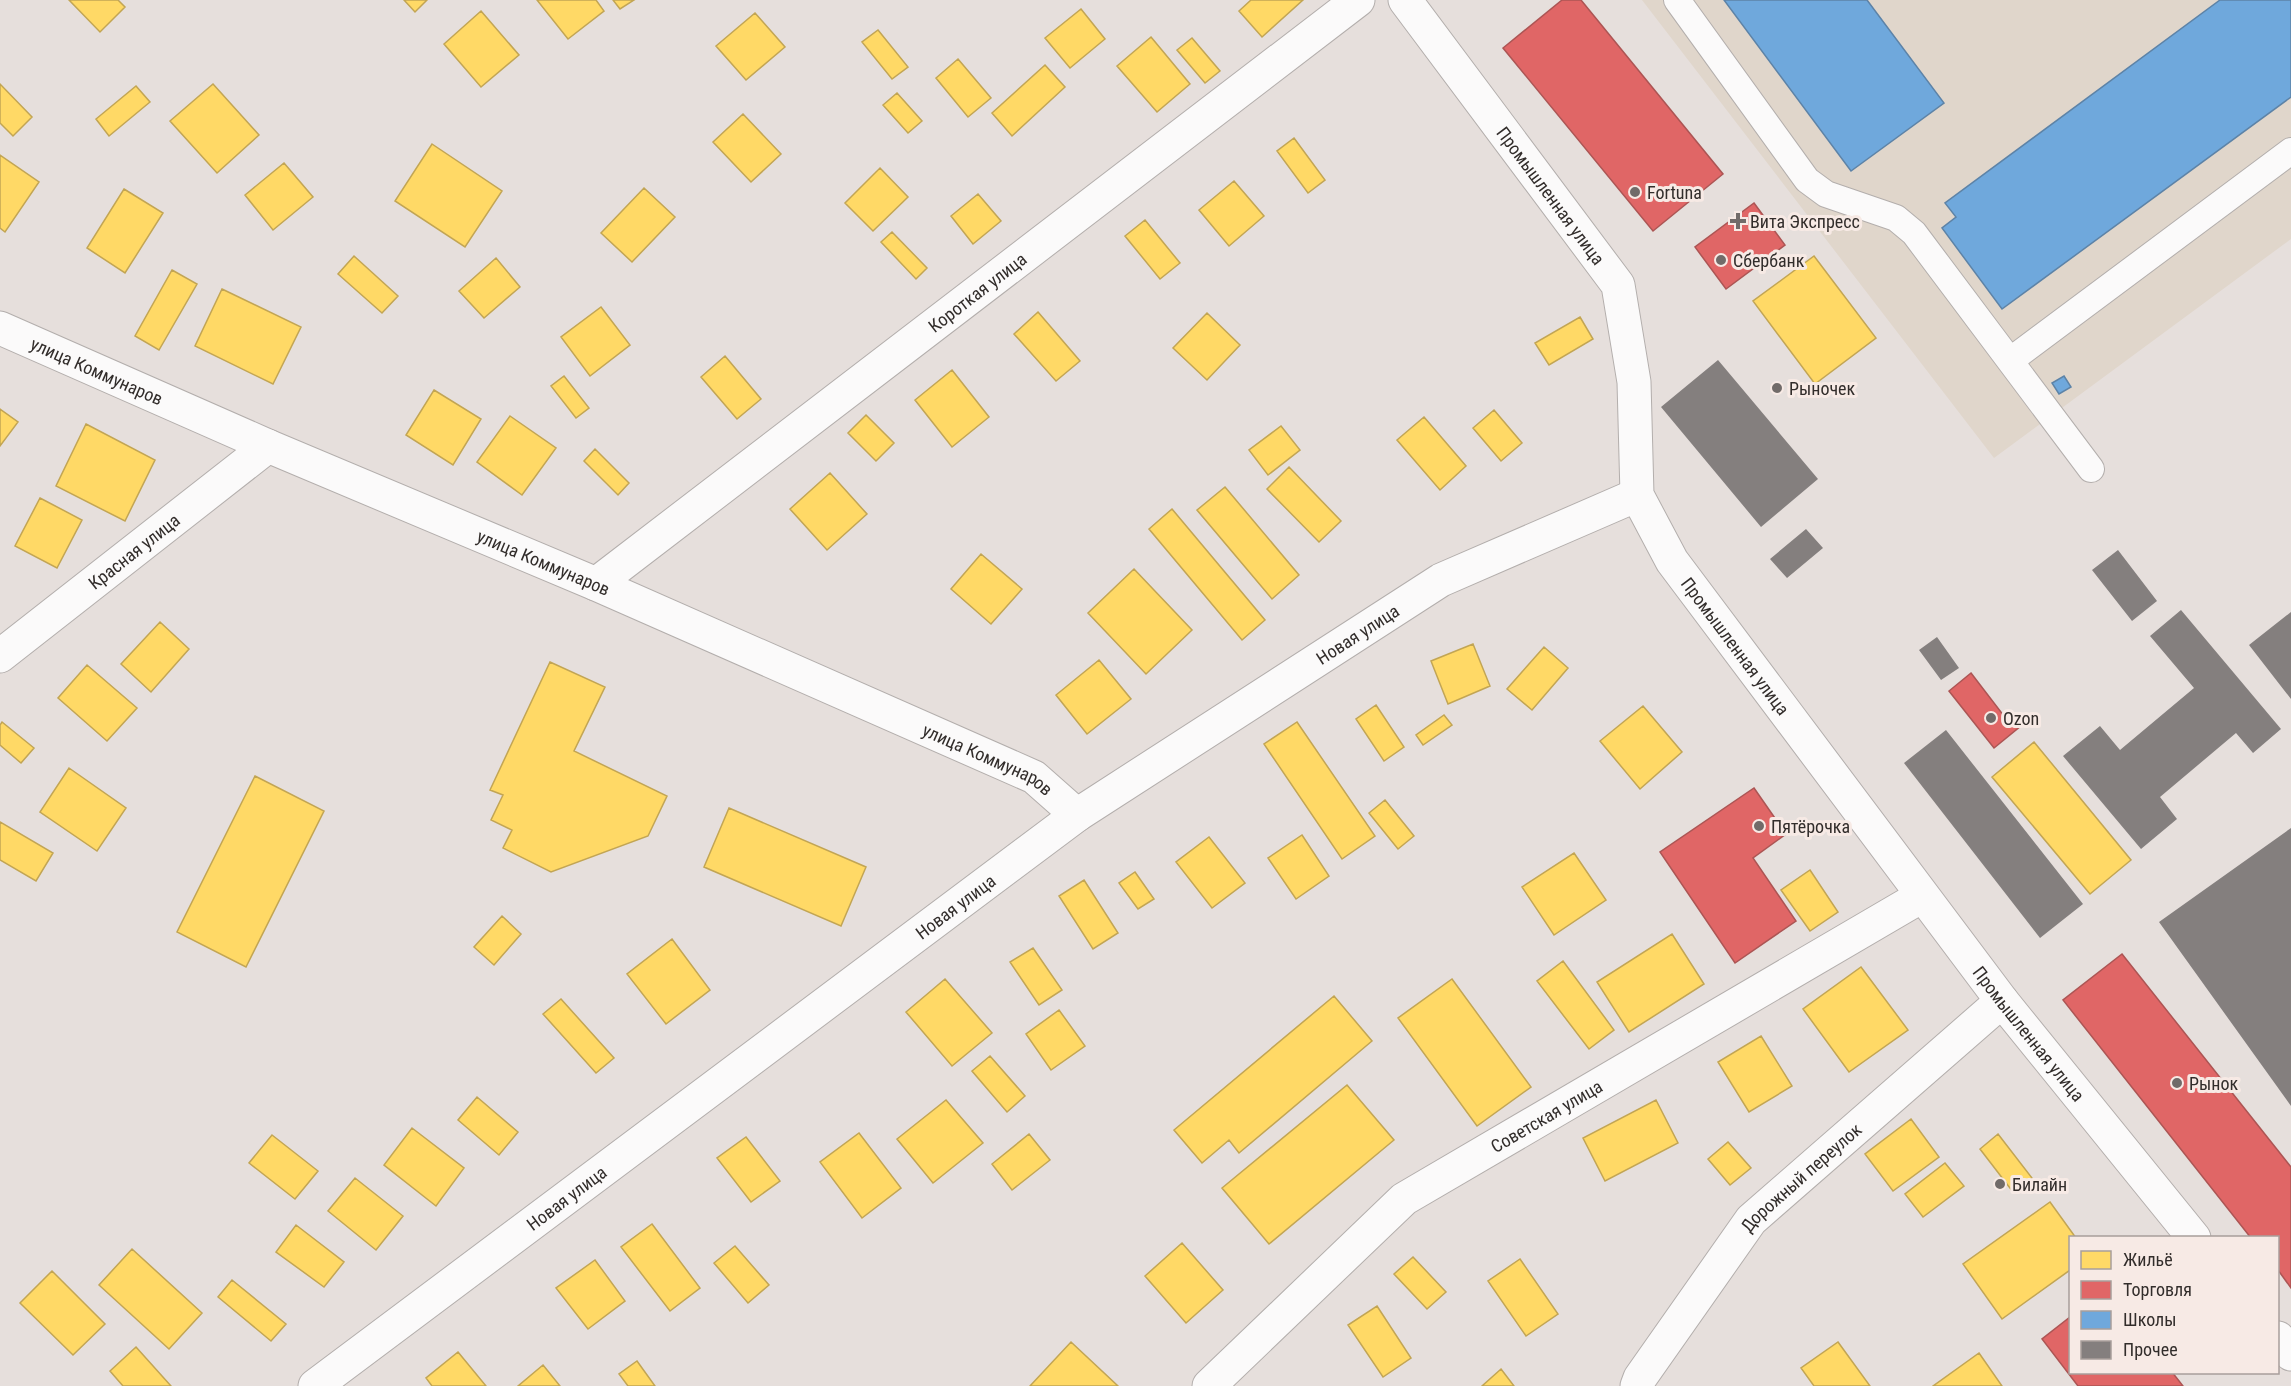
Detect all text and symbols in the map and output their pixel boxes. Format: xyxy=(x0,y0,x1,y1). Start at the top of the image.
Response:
street label: Промышленная улица xyxy=(1493,122,1609,268)
place label: Fortuna xyxy=(1647,182,1702,203)
marker: Fortuna xyxy=(1628,185,1642,199)
place label: Вита Экспресс xyxy=(1750,211,1860,232)
marker: Вита Экспресс xyxy=(1731,214,1745,228)
street label: Короткая улица xyxy=(924,248,1030,336)
place label: Сбербанк xyxy=(1733,250,1805,271)
marker: Сбербанк xyxy=(1714,253,1728,267)
street label: улица Коммунаров xyxy=(28,332,166,409)
place label: Рыночек xyxy=(1789,378,1855,399)
marker: Рыночек xyxy=(1770,381,1784,395)
street label: Красная улица xyxy=(84,509,184,593)
street label: улица Коммунаров xyxy=(474,525,613,599)
street label: Промышленная улица xyxy=(1677,573,1794,719)
street label: Новая улица xyxy=(1312,600,1403,668)
place label: Ozon xyxy=(2003,708,2039,729)
marker: Ozon xyxy=(1984,711,1998,725)
street label: улица Коммунаров xyxy=(920,719,1057,799)
place label: Пятёрочка xyxy=(1771,816,1850,837)
marker: Пятёрочка xyxy=(1752,819,1766,833)
street label: Новая улица xyxy=(911,870,999,943)
street label: Промышленная улица xyxy=(1969,962,2089,1105)
place label: Рынок xyxy=(2189,1073,2238,1094)
street label: Советская улица xyxy=(1487,1075,1606,1157)
marker: Рынок xyxy=(2170,1076,2184,1090)
street label: Дорожный переулок xyxy=(1736,1118,1866,1236)
street label: Новая улица xyxy=(522,1161,610,1234)
place label: Билайн xyxy=(2012,1174,2067,1195)
marker: Билайн xyxy=(1993,1177,2007,1191)
legend xyxy=(2069,1236,2279,1374)
text: Жильё xyxy=(2123,1249,2173,1270)
text: Торговля xyxy=(2123,1279,2192,1300)
text: Школы xyxy=(2123,1309,2176,1330)
text: Прочее xyxy=(2123,1339,2178,1360)

